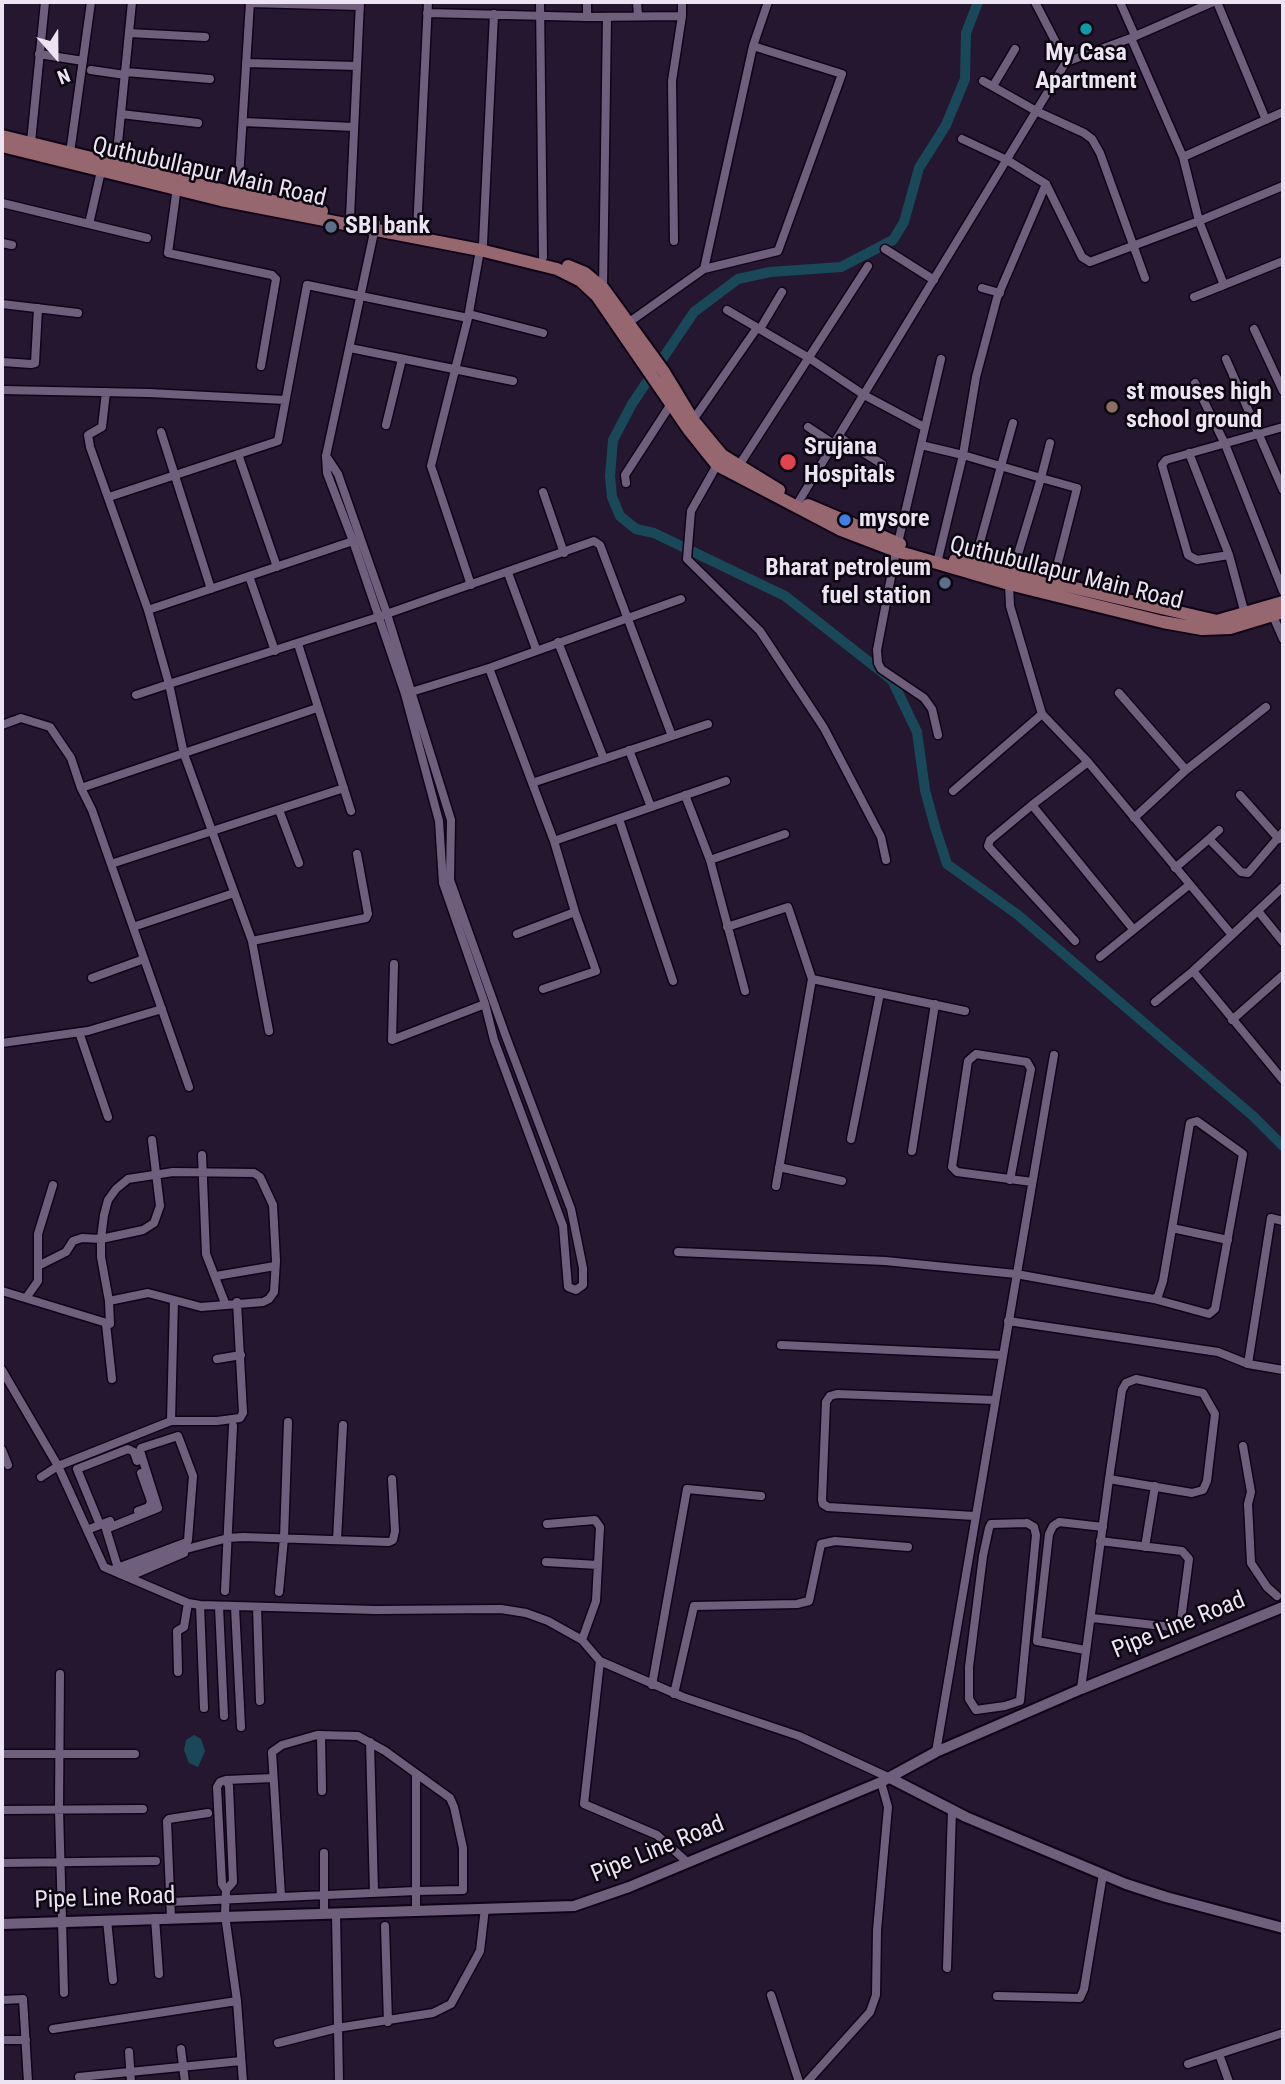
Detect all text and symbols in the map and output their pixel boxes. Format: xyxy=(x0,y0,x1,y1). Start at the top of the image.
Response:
north arrow xyxy=(21,21,91,91)
marker: My Casa Apartment xyxy=(1078,21,1094,37)
place label: My Casa Apartment xyxy=(1035,40,1137,96)
text: N xyxy=(54,63,73,89)
street label: Quthubullapur Main Road xyxy=(89,132,329,214)
place label: SBI bank xyxy=(345,213,430,241)
marker: SBI bank xyxy=(323,219,339,235)
place label: st mouses high school ground xyxy=(1126,379,1272,435)
marker: st mouses high school ground xyxy=(1104,399,1120,415)
place label: Srujana Hospitals xyxy=(804,434,895,490)
marker: Srujana Hospitals xyxy=(778,452,798,472)
place label: mysore xyxy=(859,506,930,534)
marker: mysore xyxy=(837,512,853,528)
street label: Quthubullapur Main Road xyxy=(947,531,1185,617)
place label: Bharat petroleum fuel station xyxy=(765,555,931,611)
marker: Bharat petroleum fuel station xyxy=(937,575,953,591)
street label: Pipe Line Road xyxy=(1108,1586,1250,1666)
street label: Pipe Line Road xyxy=(587,1810,729,1890)
street label: Pipe Line Road xyxy=(34,1882,176,1916)

